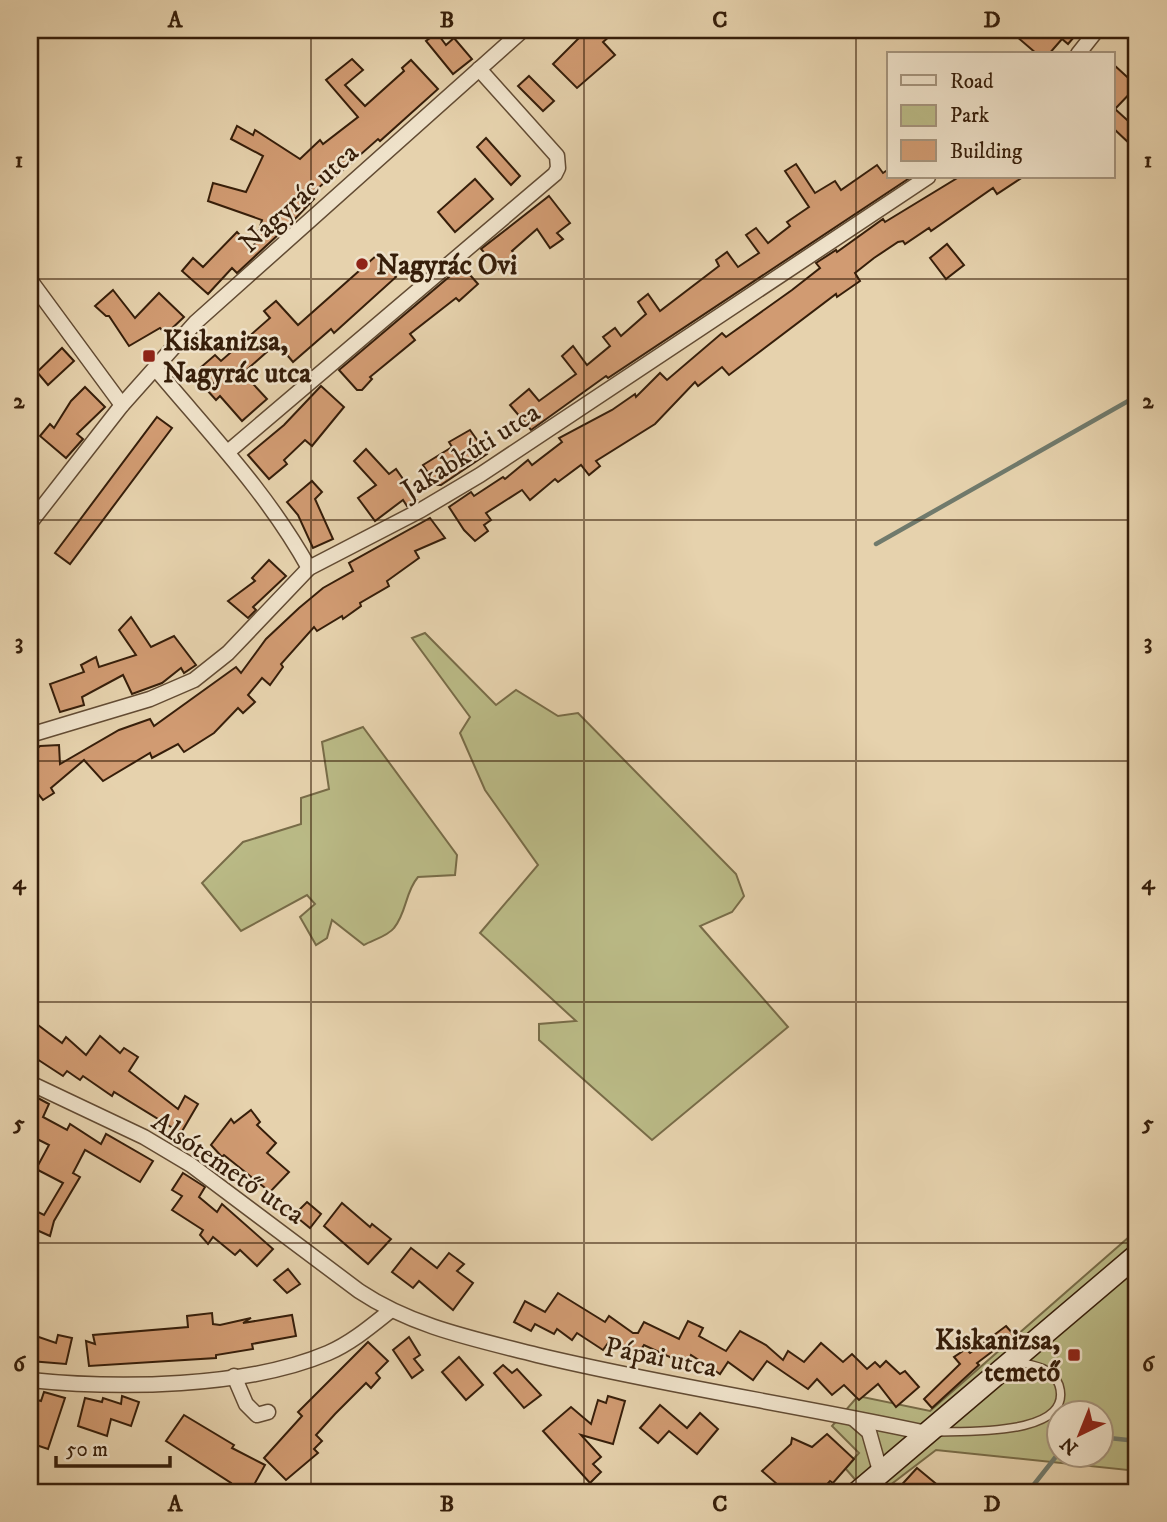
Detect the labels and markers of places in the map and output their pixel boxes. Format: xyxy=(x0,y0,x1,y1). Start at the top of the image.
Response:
place label: Nagyrác Ovi xyxy=(376,248,517,283)
marker: Nagyrác Ovi xyxy=(354,256,370,272)
place label: Kiskanizsa, Nagyrác utca xyxy=(163,324,312,391)
marker: Kiskanizsa, Nagyrác utca xyxy=(141,348,157,364)
place label: Kiskanizsa, temető xyxy=(935,1323,1060,1390)
marker: Kiskanizsa, temető xyxy=(1066,1347,1082,1363)

